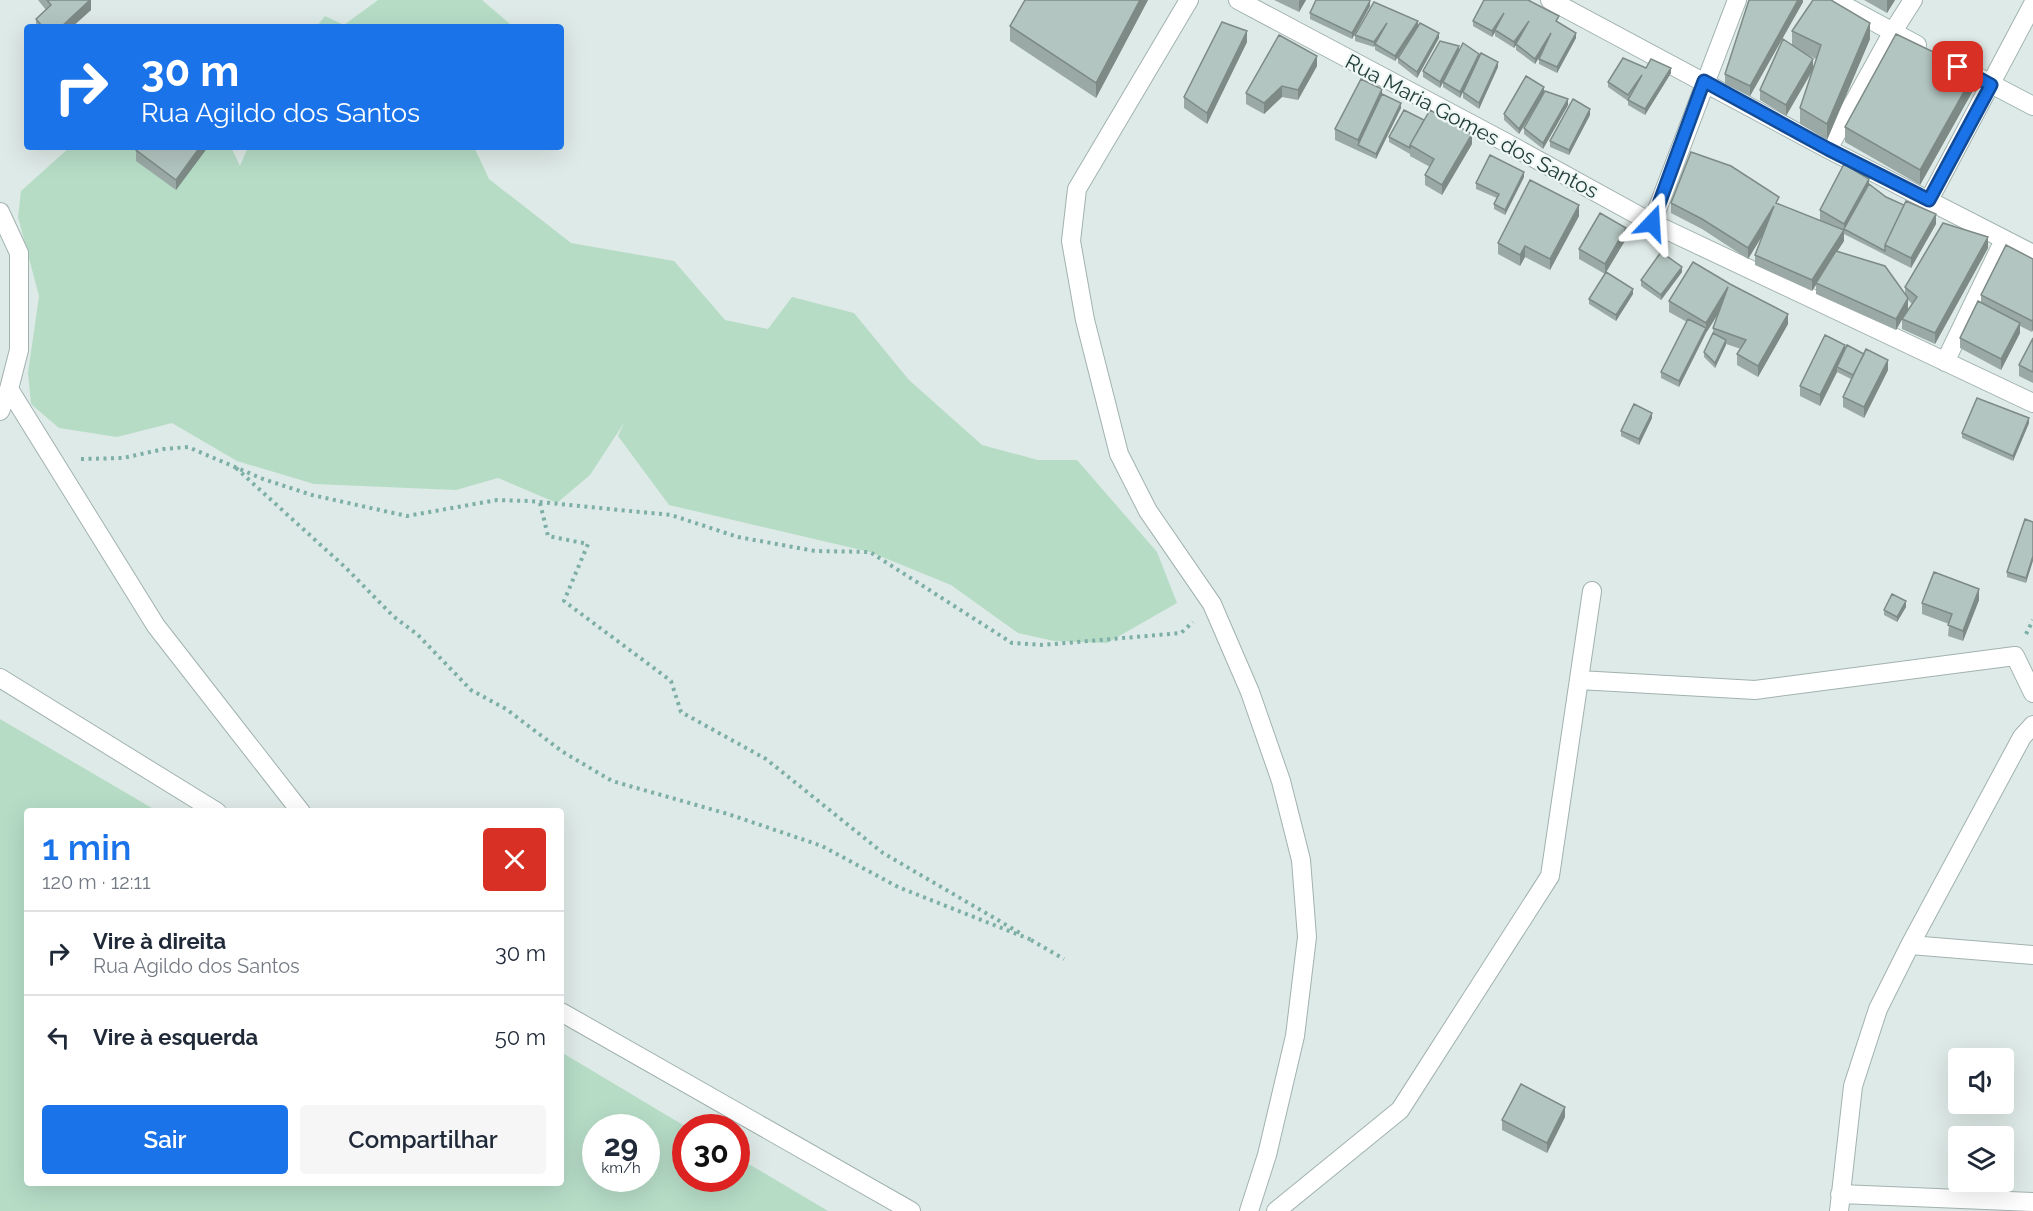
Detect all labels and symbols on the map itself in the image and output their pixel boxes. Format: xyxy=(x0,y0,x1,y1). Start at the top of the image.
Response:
pin xyxy=(1932,41,1983,92)
street label: Rua Maria Gomes dos Santos xyxy=(1341,49,1603,203)
position arrow xyxy=(1620,191,1684,255)
speed limit sign: 30 xyxy=(672,1114,750,1192)

